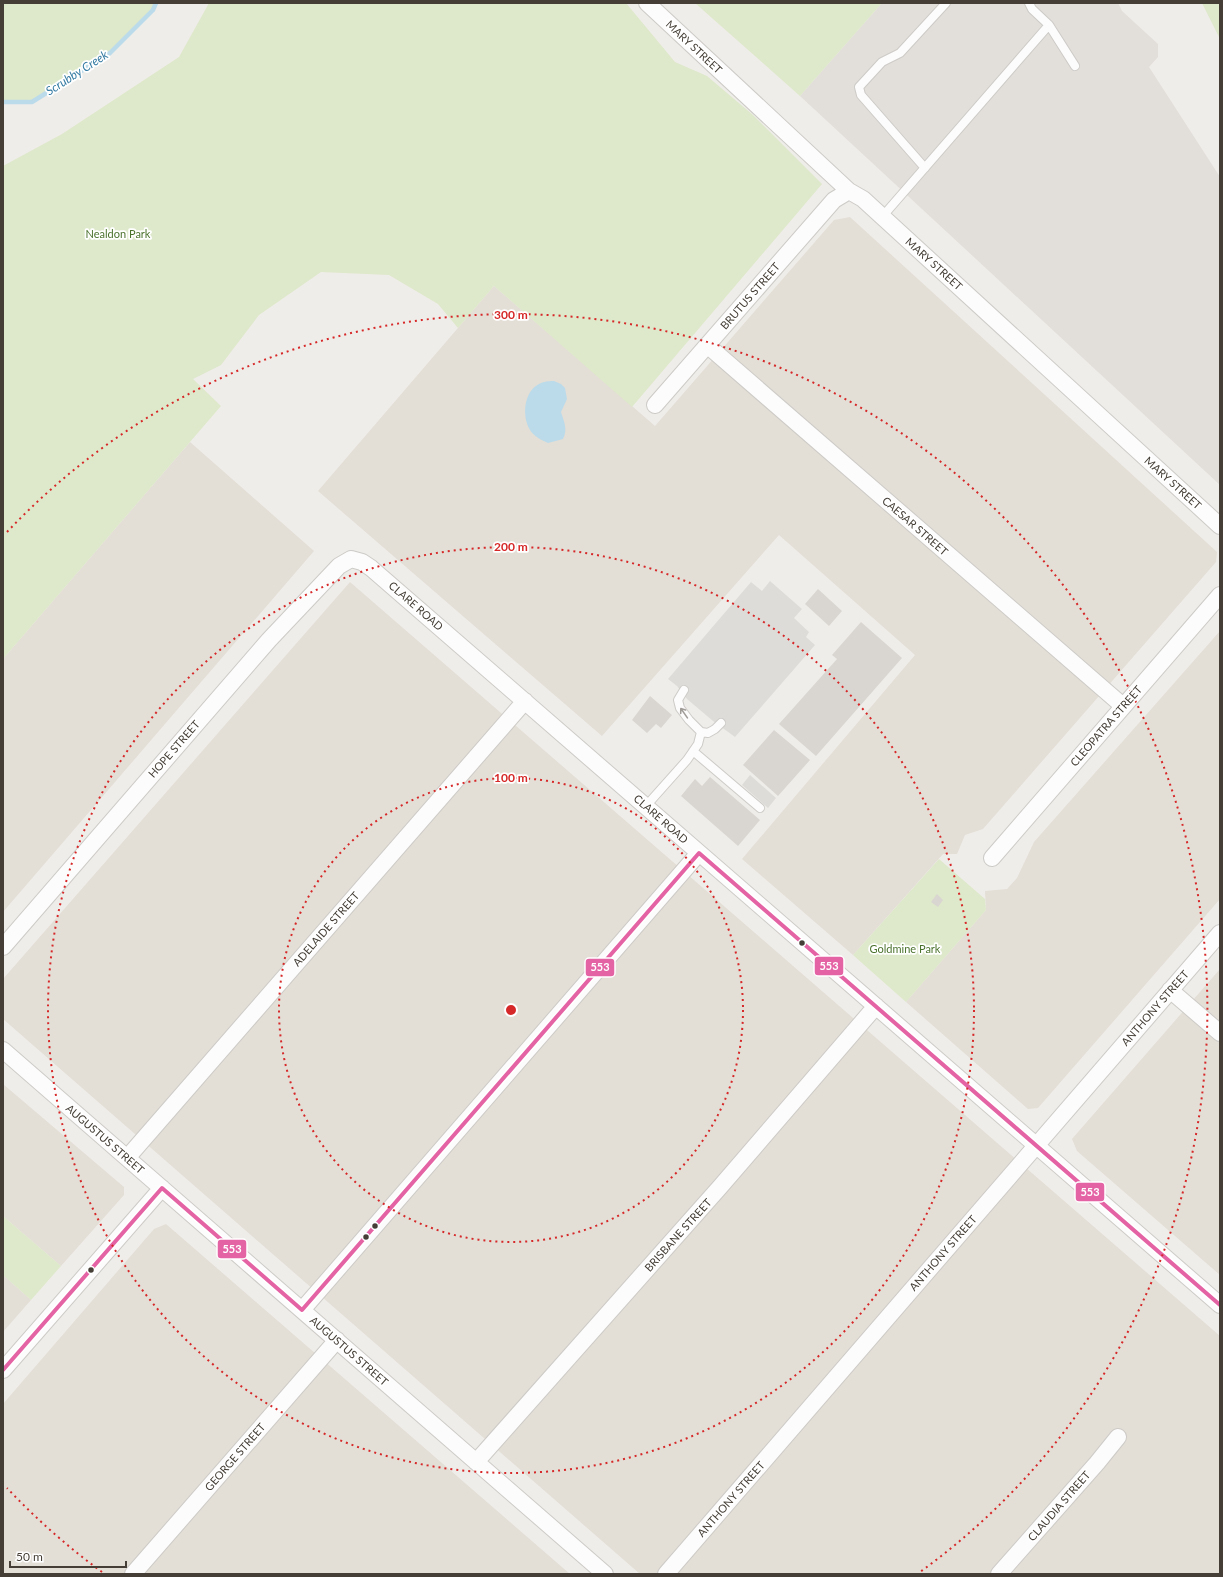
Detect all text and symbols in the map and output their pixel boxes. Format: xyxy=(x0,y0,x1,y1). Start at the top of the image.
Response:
street label: MARY STREET xyxy=(664,17,725,76)
water label: Scrubby Creek xyxy=(43,47,111,98)
park label: Nealdon Park xyxy=(86,227,151,240)
street label: MARY STREET xyxy=(903,235,966,293)
street label: BRUTUS STREET xyxy=(717,259,782,332)
text: 300 m xyxy=(494,307,528,322)
street label: MARY STREET xyxy=(1142,454,1205,512)
street label: CAESAR STREET xyxy=(880,494,951,558)
text: 200 m xyxy=(494,539,528,554)
street label: CLARE ROAD xyxy=(387,578,446,633)
street label: CLEOPATRA STREET xyxy=(1067,682,1144,769)
one-way arrow xyxy=(680,707,688,718)
street label: HOPE STREET xyxy=(145,717,202,780)
text: 100 m xyxy=(494,770,528,785)
street label: CLARE ROAD xyxy=(632,791,691,846)
street label: ADELAIDE STREET xyxy=(290,888,362,969)
unlabelled marker xyxy=(797,938,807,948)
park label: Goldmine Park xyxy=(870,942,941,955)
line badge: 553 xyxy=(814,956,844,976)
line badge: 553 xyxy=(585,958,615,977)
text: 553 xyxy=(819,959,839,972)
text: 553 xyxy=(590,960,610,973)
street label: ANTHONY STREET xyxy=(1118,967,1191,1048)
centre of rings xyxy=(504,1003,518,1017)
street label: AUGUSTUS STREET xyxy=(64,1101,147,1176)
line badge: 553 xyxy=(1075,1182,1105,1202)
text: 553 xyxy=(1080,1185,1100,1198)
street label: BRISBANE STREET xyxy=(641,1195,714,1274)
street label: ANTHONY STREET xyxy=(906,1212,979,1293)
unlabelled marker xyxy=(370,1221,380,1231)
unlabelled marker xyxy=(361,1232,371,1242)
line badge: 553 xyxy=(217,1239,247,1259)
text: 553 xyxy=(222,1242,242,1255)
unlabelled marker xyxy=(86,1265,96,1275)
street label: AUGUSTUS STREET xyxy=(308,1313,391,1388)
street label: GEORGE STREET xyxy=(202,1420,268,1493)
street label: ANTHONY STREET xyxy=(694,1458,767,1539)
street label: CLAUDIA STREET xyxy=(1025,1468,1093,1543)
scale bar xyxy=(10,1543,126,1569)
text: 50 m xyxy=(16,1549,43,1564)

